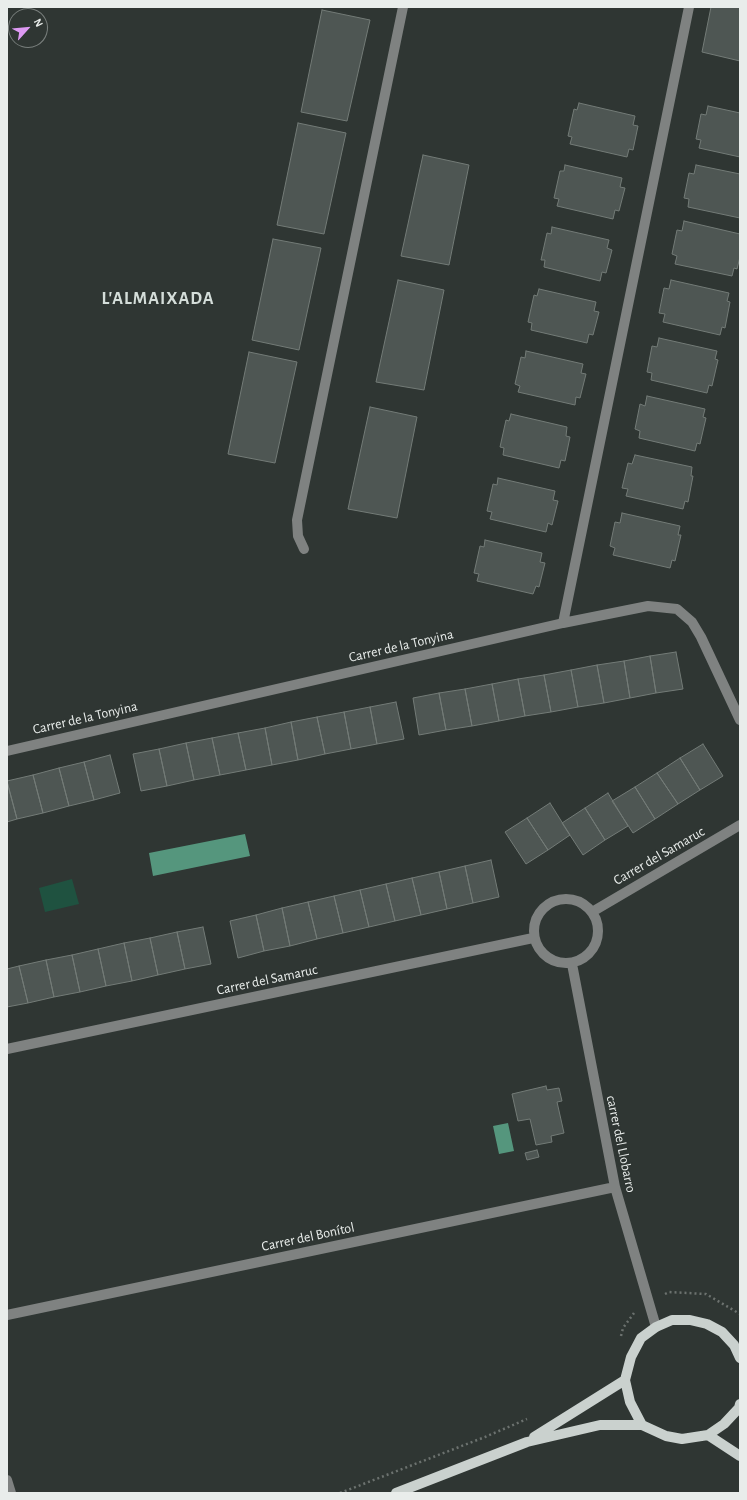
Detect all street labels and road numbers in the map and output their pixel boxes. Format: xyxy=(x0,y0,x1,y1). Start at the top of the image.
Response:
street label: Carrer de la Tonyina xyxy=(347,626,455,666)
street label: Carrer de la Tonyina xyxy=(31,698,139,738)
street label: Carrer del Samaruc xyxy=(610,823,708,889)
street label: Carrer del Samaruc xyxy=(215,961,319,999)
street label: carrer del Llobarro xyxy=(602,1094,640,1194)
street label: Carrer del Bonítol xyxy=(260,1219,356,1255)

